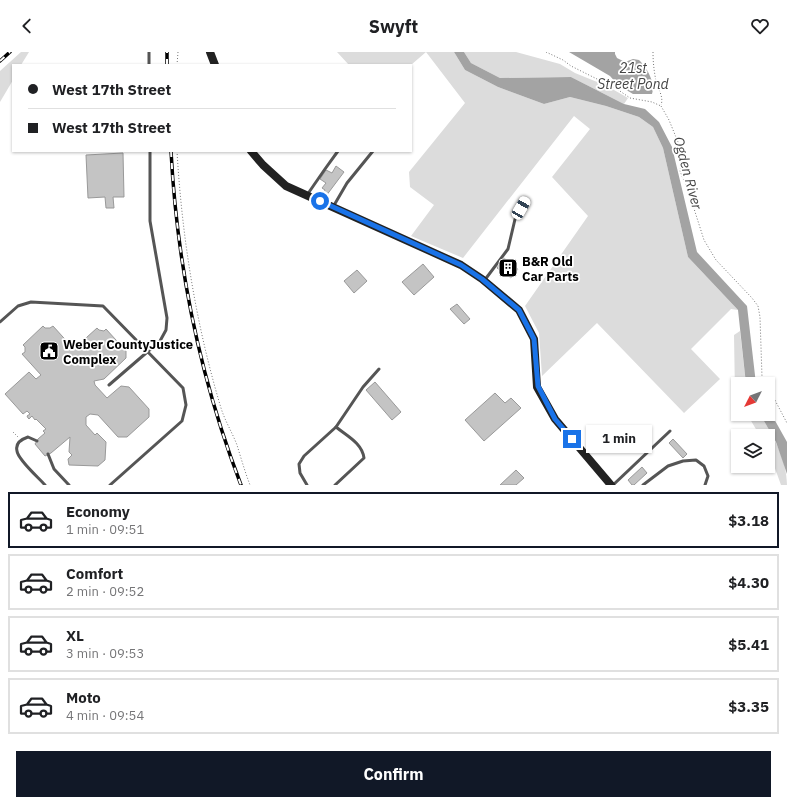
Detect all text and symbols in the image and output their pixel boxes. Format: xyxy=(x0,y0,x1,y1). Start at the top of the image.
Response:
icon: back xyxy=(16,15,38,37)
text: Swyft xyxy=(369,15,418,38)
icon: heart xyxy=(749,15,771,37)
water label: 21st Street Pond xyxy=(597,59,670,93)
text: West 17th Street xyxy=(52,80,171,99)
text: West 17th Street xyxy=(52,118,171,137)
water label: Ogden River xyxy=(670,135,707,212)
route start xyxy=(311,192,329,210)
car xyxy=(510,195,532,221)
place label: B&R Old Car Parts xyxy=(522,253,579,285)
building icon: B&R Old Car Parts xyxy=(497,257,519,279)
place label: Weber CountyJustice Complex xyxy=(63,336,193,368)
public building icon: Weber CountyJustice Complex xyxy=(38,340,60,362)
north arrow xyxy=(731,377,775,421)
map controls xyxy=(731,377,775,473)
callout: 1 min xyxy=(586,425,652,453)
button: layers xyxy=(731,429,775,473)
route end xyxy=(563,430,581,448)
text: 1 min xyxy=(602,430,636,447)
icon: car xyxy=(18,502,54,538)
text: Economy xyxy=(66,502,130,521)
text: $3.18 xyxy=(728,511,769,530)
text: 1 min · 09:51 xyxy=(66,521,144,538)
icon: car xyxy=(18,564,54,600)
text: Comfort xyxy=(66,564,123,583)
text: $4.30 xyxy=(728,573,769,592)
text: 2 min · 09:52 xyxy=(66,583,144,600)
icon: car xyxy=(18,626,54,662)
text: XL xyxy=(66,626,84,645)
text: $5.41 xyxy=(728,635,769,654)
text: 3 min · 09:53 xyxy=(66,645,144,662)
icon: car xyxy=(18,688,54,724)
text: Moto xyxy=(66,688,101,707)
text: $3.35 xyxy=(728,697,769,716)
text: 4 min · 09:54 xyxy=(66,707,144,724)
button: Confirm xyxy=(16,751,771,797)

